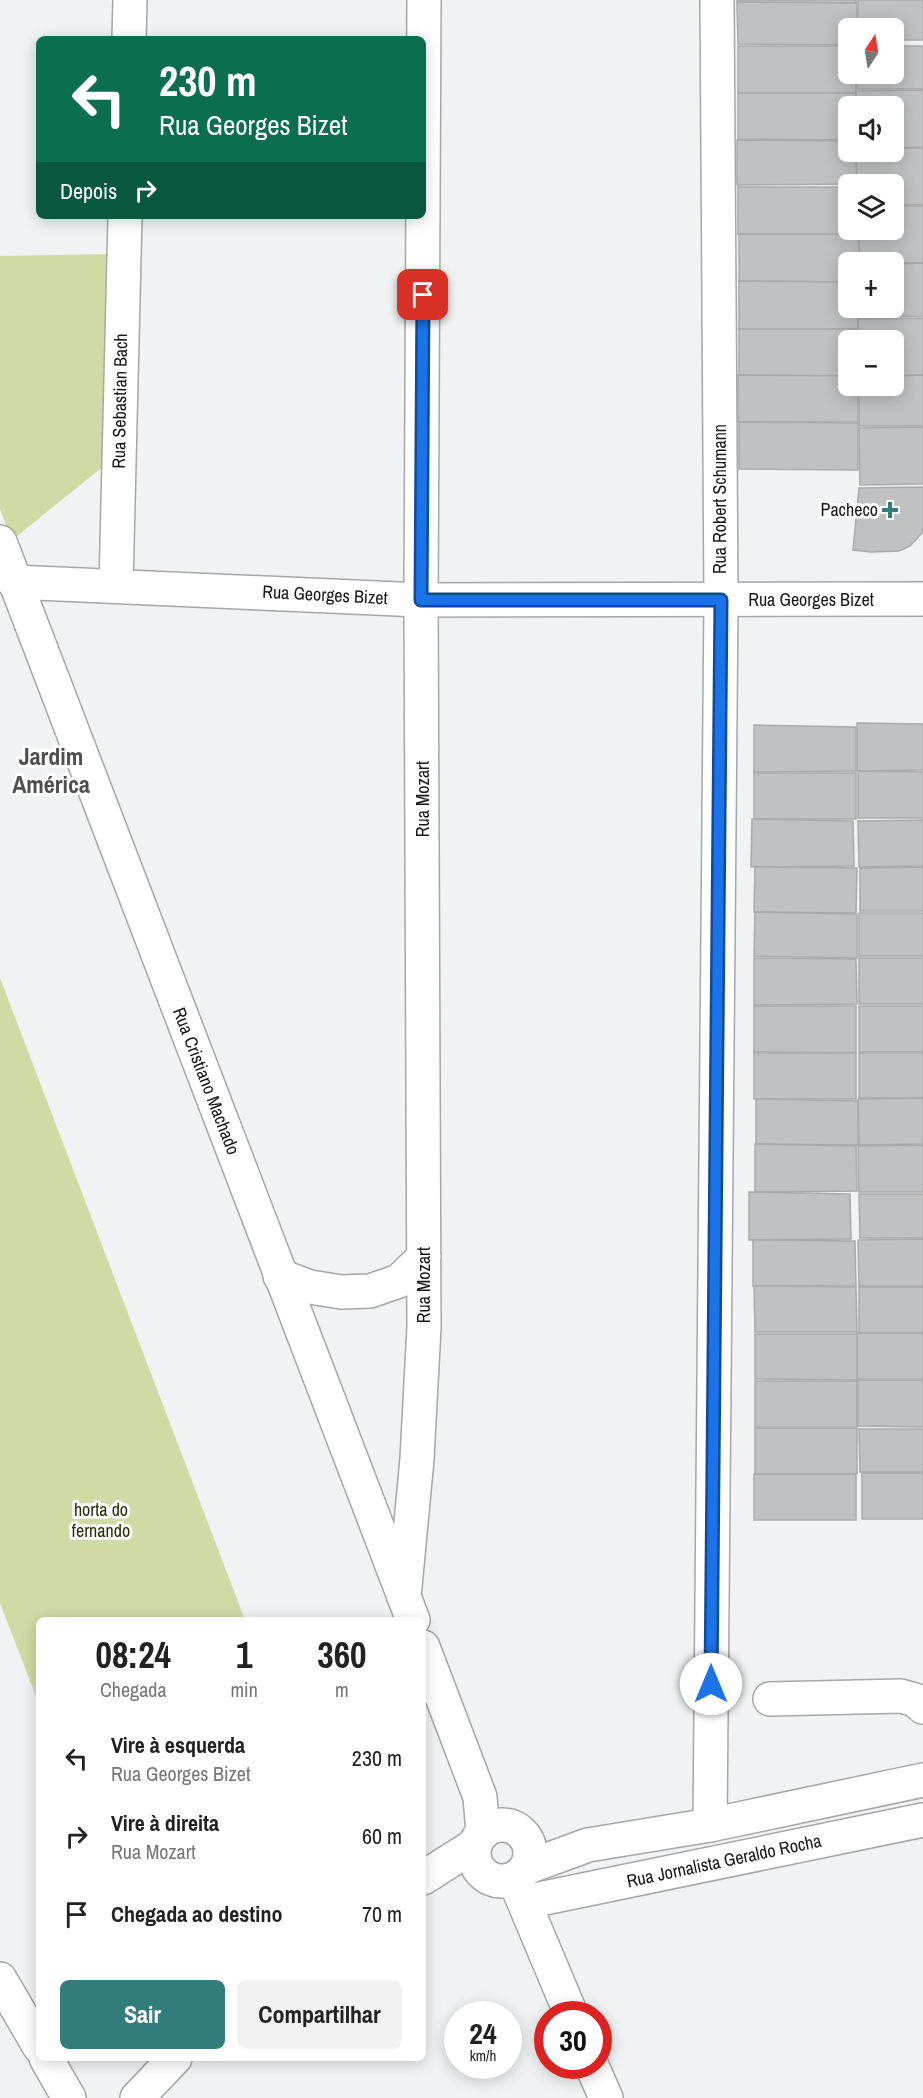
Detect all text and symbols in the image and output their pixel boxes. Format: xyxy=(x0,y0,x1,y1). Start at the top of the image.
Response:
north arrow xyxy=(838,18,904,84)
map controls xyxy=(838,18,904,396)
text: 230 m xyxy=(159,53,257,109)
icon: left xyxy=(60,60,138,138)
button: sound xyxy=(838,96,904,162)
text: Rua Georges Bizet xyxy=(159,107,347,143)
icon: right xyxy=(129,174,162,207)
button: layers xyxy=(838,174,904,240)
text: Depois xyxy=(60,176,117,206)
button: + xyxy=(838,252,904,318)
pin xyxy=(397,269,448,320)
icon: arrive xyxy=(406,278,439,311)
button: − xyxy=(838,330,904,396)
street label: Rua Sebastian Bach xyxy=(106,333,133,469)
street label: Rua Robert Schumann xyxy=(707,424,732,574)
place label: Pacheco xyxy=(821,497,878,522)
marker: Pacheco xyxy=(883,503,897,517)
street label: Rua Georges Bizet xyxy=(262,579,388,610)
street label: Rua Georges Bizet xyxy=(748,587,874,612)
district label: Jardim América xyxy=(12,740,90,800)
street label: Rua Mozart xyxy=(410,761,435,837)
street label: Rua Cristiano Machado xyxy=(167,1004,246,1158)
street label: Rua Mozart xyxy=(411,1247,436,1323)
park label: horta do fernando xyxy=(72,1497,130,1543)
text: 08:24 xyxy=(95,1631,171,1679)
text: 1 xyxy=(236,1631,252,1679)
text: 360 xyxy=(317,1631,367,1679)
position arrow xyxy=(679,1652,743,1716)
text: Chegada xyxy=(100,1676,167,1703)
text: min xyxy=(230,1676,258,1703)
text: m xyxy=(335,1676,349,1703)
text: Vire à esquerda xyxy=(111,1730,245,1760)
icon: left xyxy=(60,1742,93,1775)
text: 230 m xyxy=(352,1743,402,1773)
text: Rua Georges Bizet xyxy=(111,1760,250,1787)
text: Vire à direita xyxy=(111,1808,219,1838)
icon: right xyxy=(60,1820,93,1853)
text: 60 m xyxy=(362,1821,402,1851)
street label: Rua Jornalista Geraldo Rocha xyxy=(624,1828,824,1893)
text: Rua Mozart xyxy=(111,1838,196,1865)
icon: arrive xyxy=(60,1898,93,1931)
text: Chegada ao destino xyxy=(111,1899,282,1929)
text: 70 m xyxy=(362,1899,402,1929)
button: Sair xyxy=(60,1980,225,2049)
button: Compartilhar xyxy=(237,1980,402,2049)
speed limit sign: 30 xyxy=(534,2001,612,2079)
text: 24 xyxy=(469,2013,497,2053)
text: km/h xyxy=(470,2045,496,2066)

